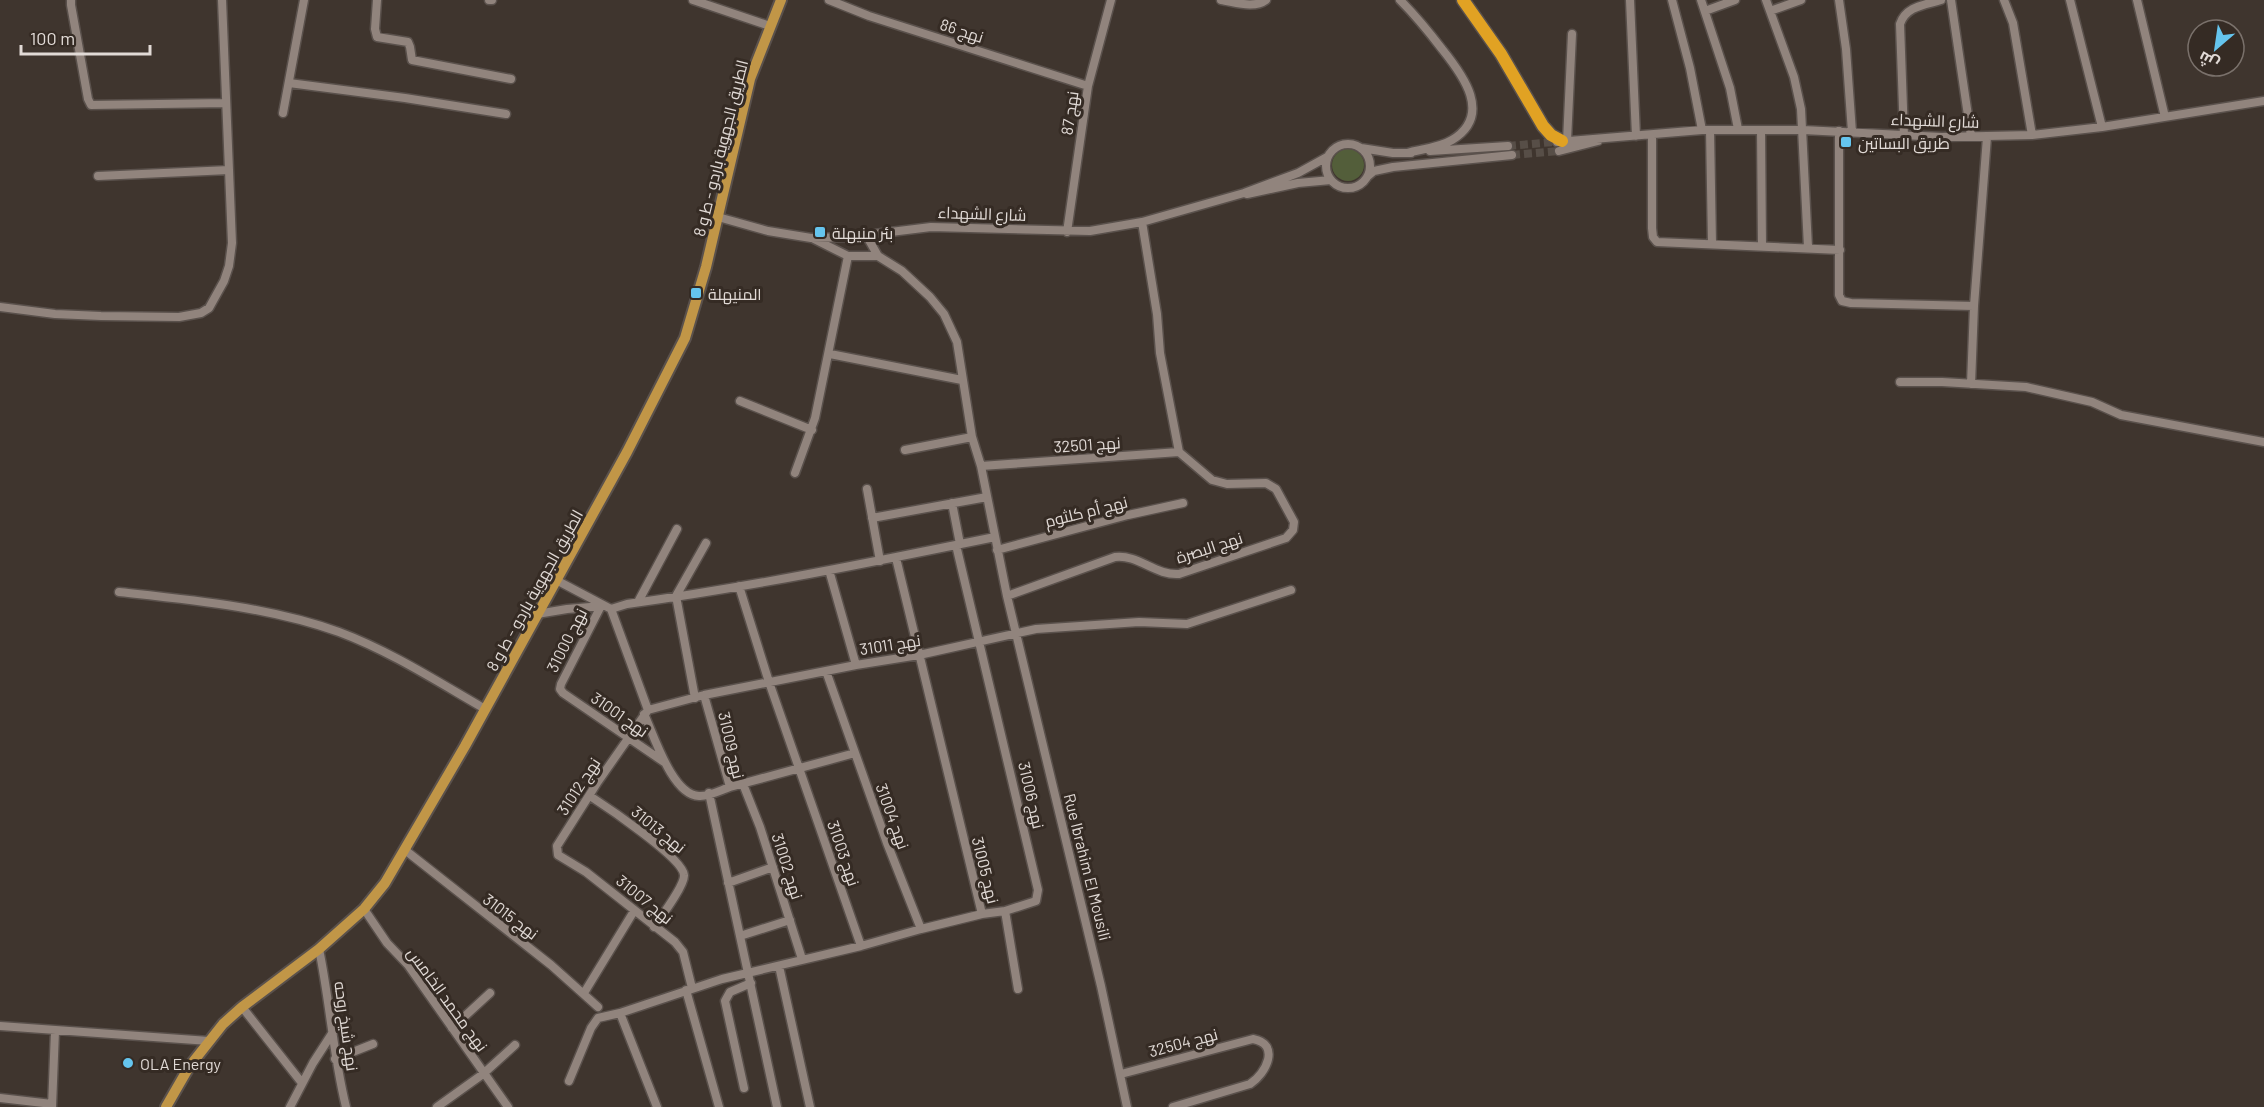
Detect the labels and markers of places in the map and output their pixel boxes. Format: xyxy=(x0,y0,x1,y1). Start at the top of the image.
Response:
place label: طريق البساتين xyxy=(1858,133,1950,154)
marker: طريق البساتين xyxy=(1839,135,1853,149)
place label: بئر منيهلة xyxy=(832,223,893,244)
marker: بئر منيهلة xyxy=(813,225,827,239)
place label: المنيهلة xyxy=(708,284,762,305)
marker: المنيهلة xyxy=(689,286,703,300)
place label: OLA Energy xyxy=(140,1054,222,1073)
marker: OLA Energy xyxy=(121,1056,135,1070)

